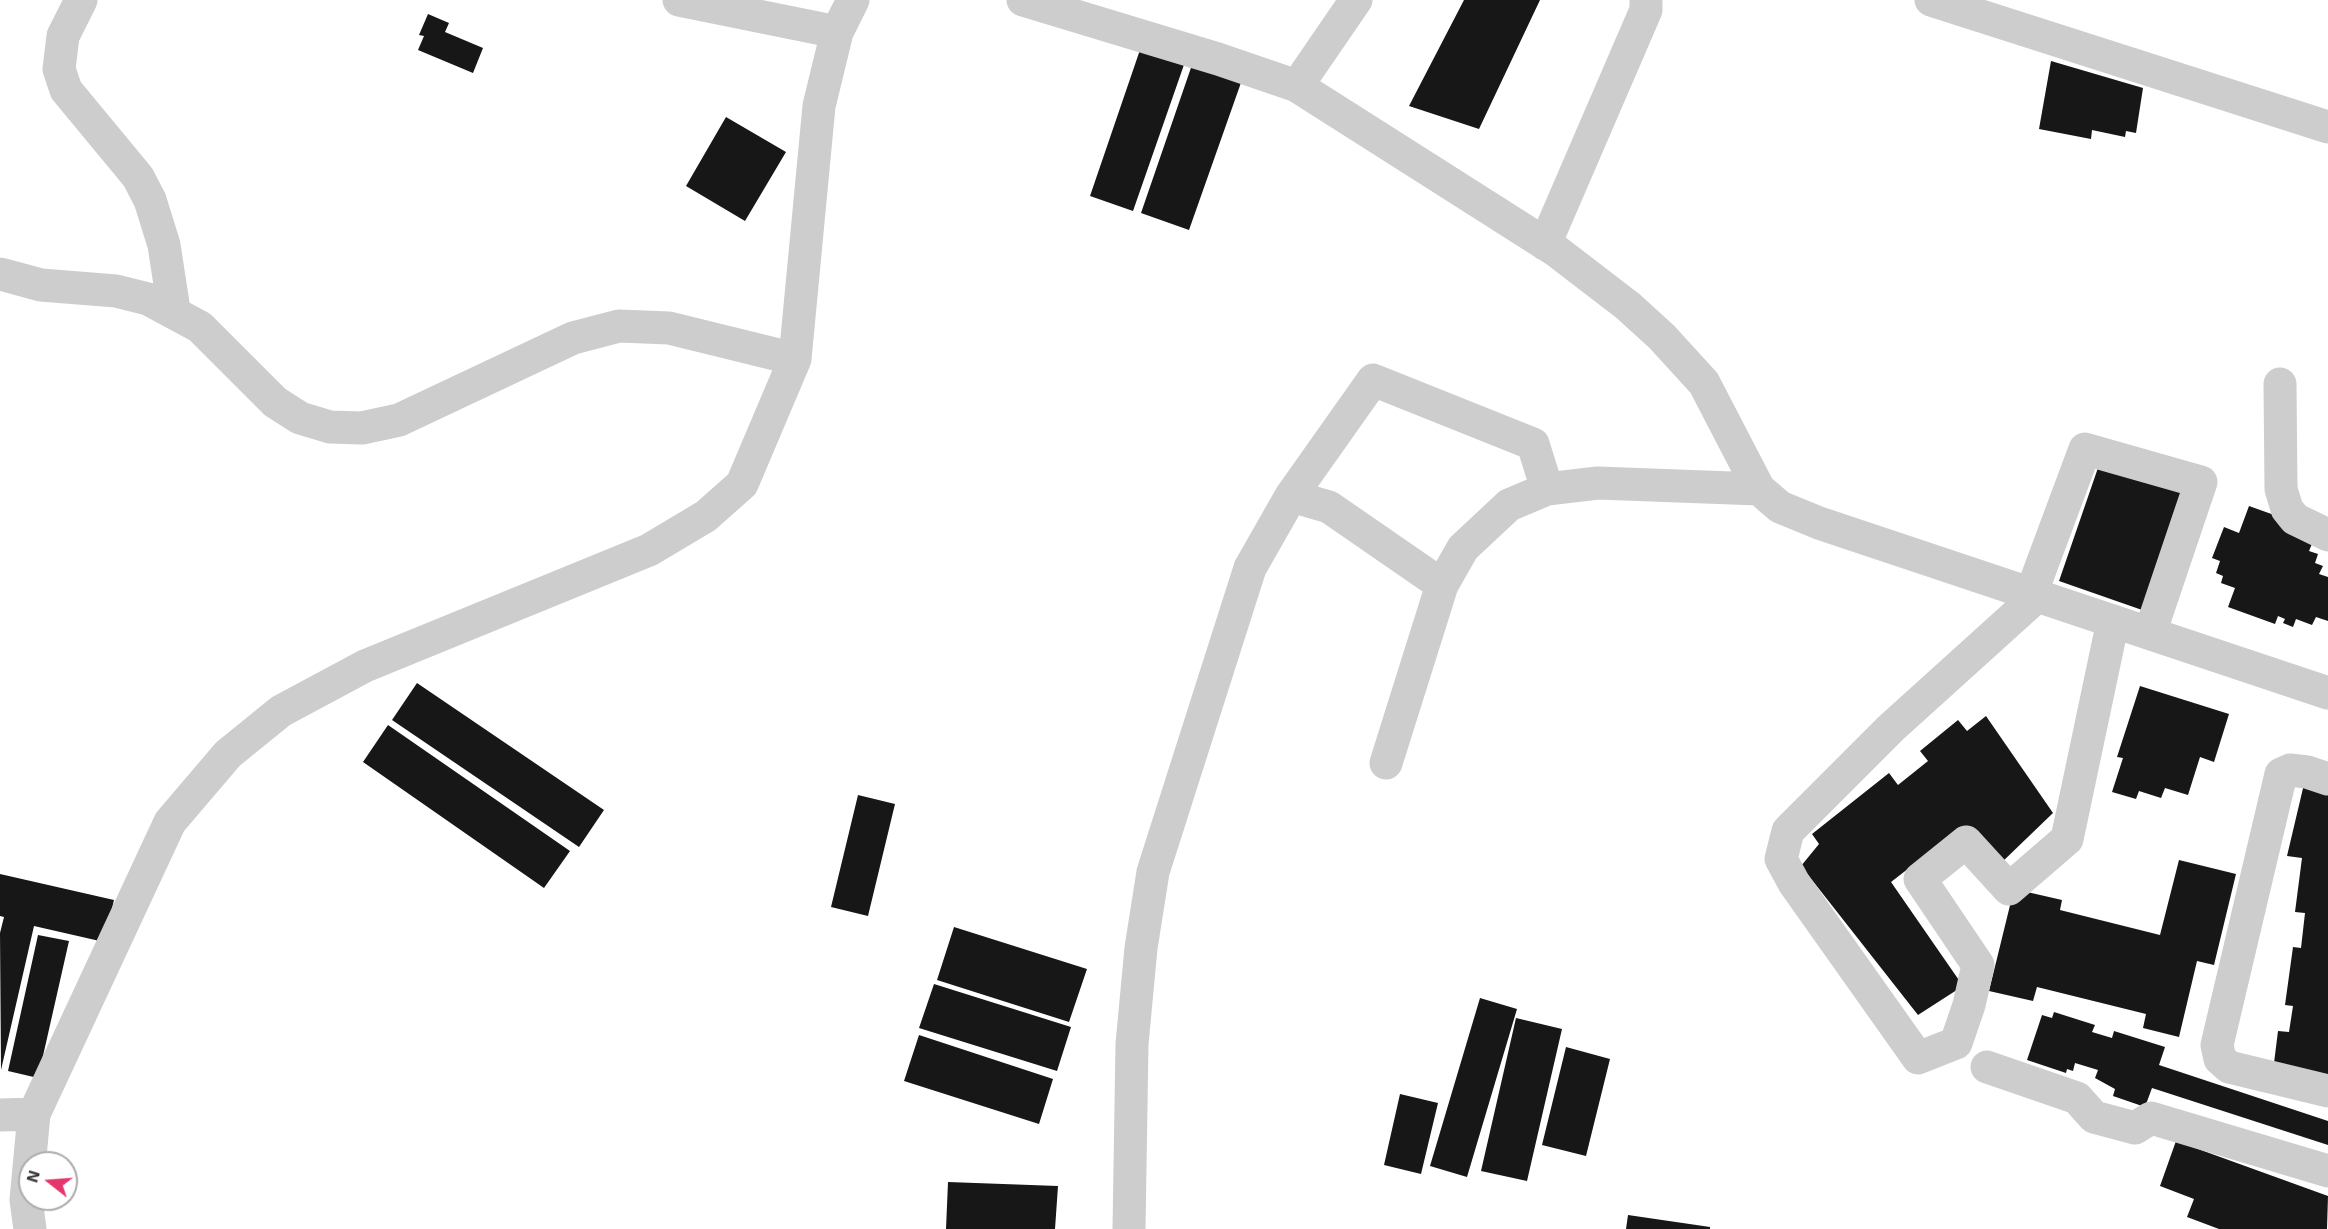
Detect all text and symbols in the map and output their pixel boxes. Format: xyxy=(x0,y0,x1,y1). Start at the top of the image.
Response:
north arrow xyxy=(18,1151,78,1211)
text: N xyxy=(21,1168,43,1184)

